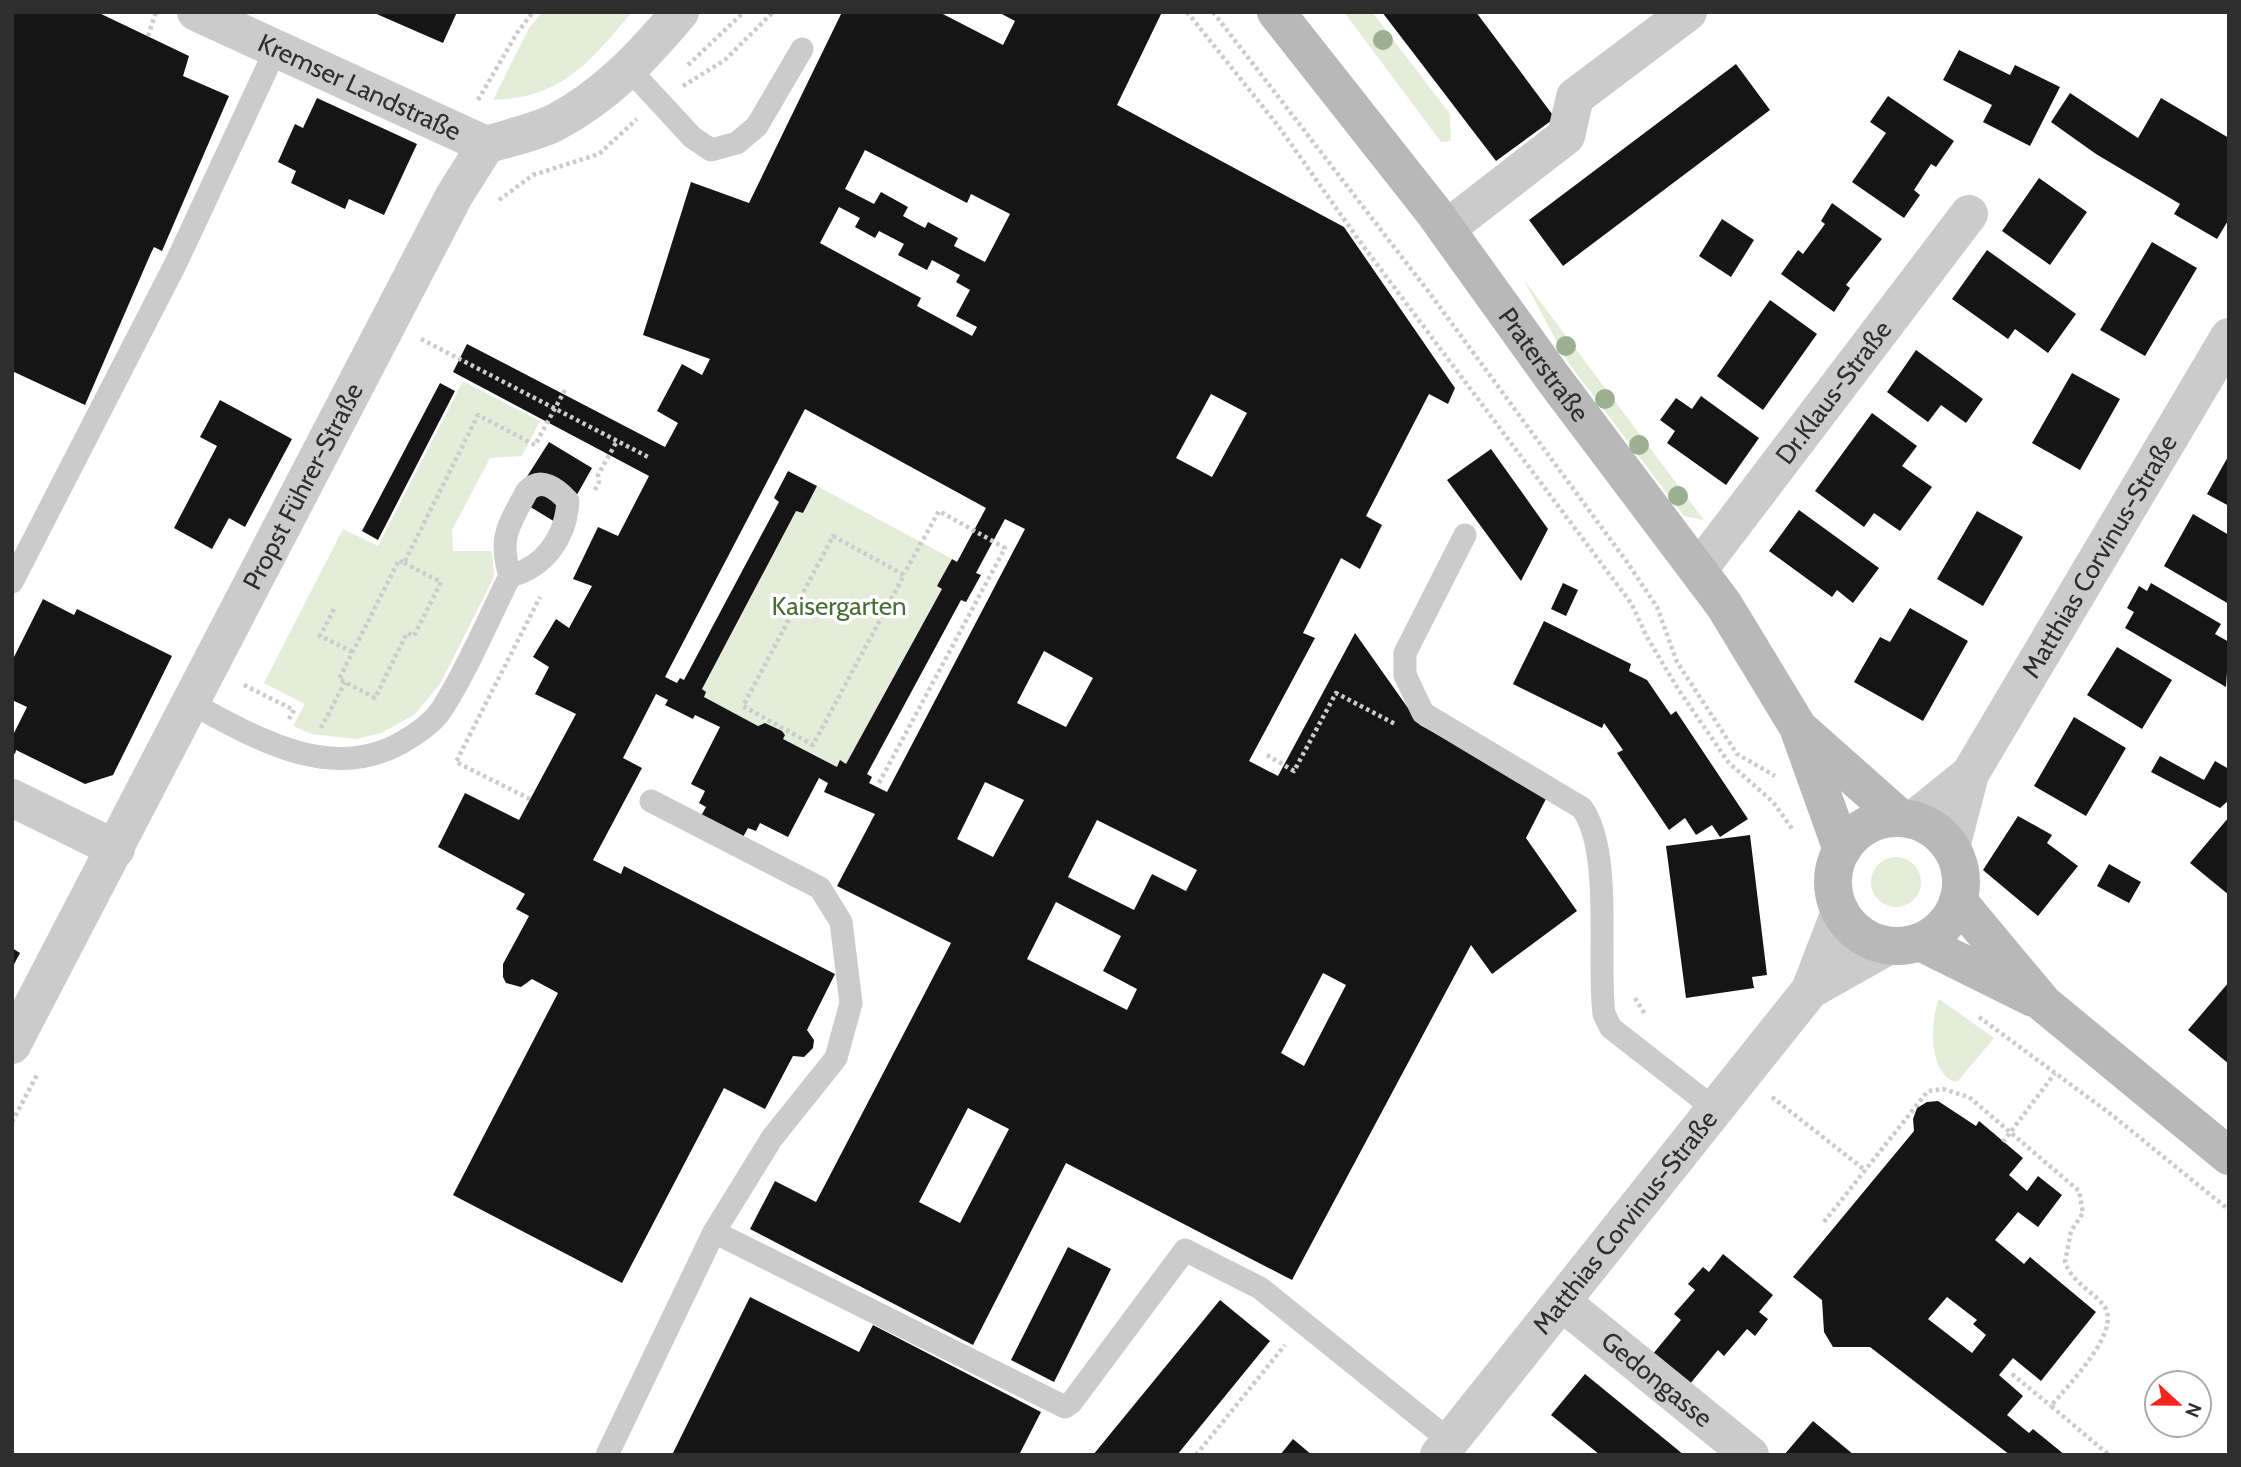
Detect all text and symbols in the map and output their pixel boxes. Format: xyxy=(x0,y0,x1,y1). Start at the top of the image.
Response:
street label: Kremser Landstraße xyxy=(253,27,466,147)
street label: Praterstraße xyxy=(1492,301,1596,428)
street label: Dr.Klaus-Straße xyxy=(1768,314,1898,471)
street label: Propst Führer-Straße xyxy=(236,377,370,595)
street label: Matthias Corvinus-Straße xyxy=(2015,428,2184,684)
park label: Kaisergarten xyxy=(772,590,907,622)
street label: Matthias Corvinus-Straße xyxy=(1526,1103,1724,1341)
street label: Gedongasse xyxy=(1595,1325,1719,1434)
north arrow xyxy=(2143,1369,2213,1439)
text: N xyxy=(2180,1400,2206,1421)

